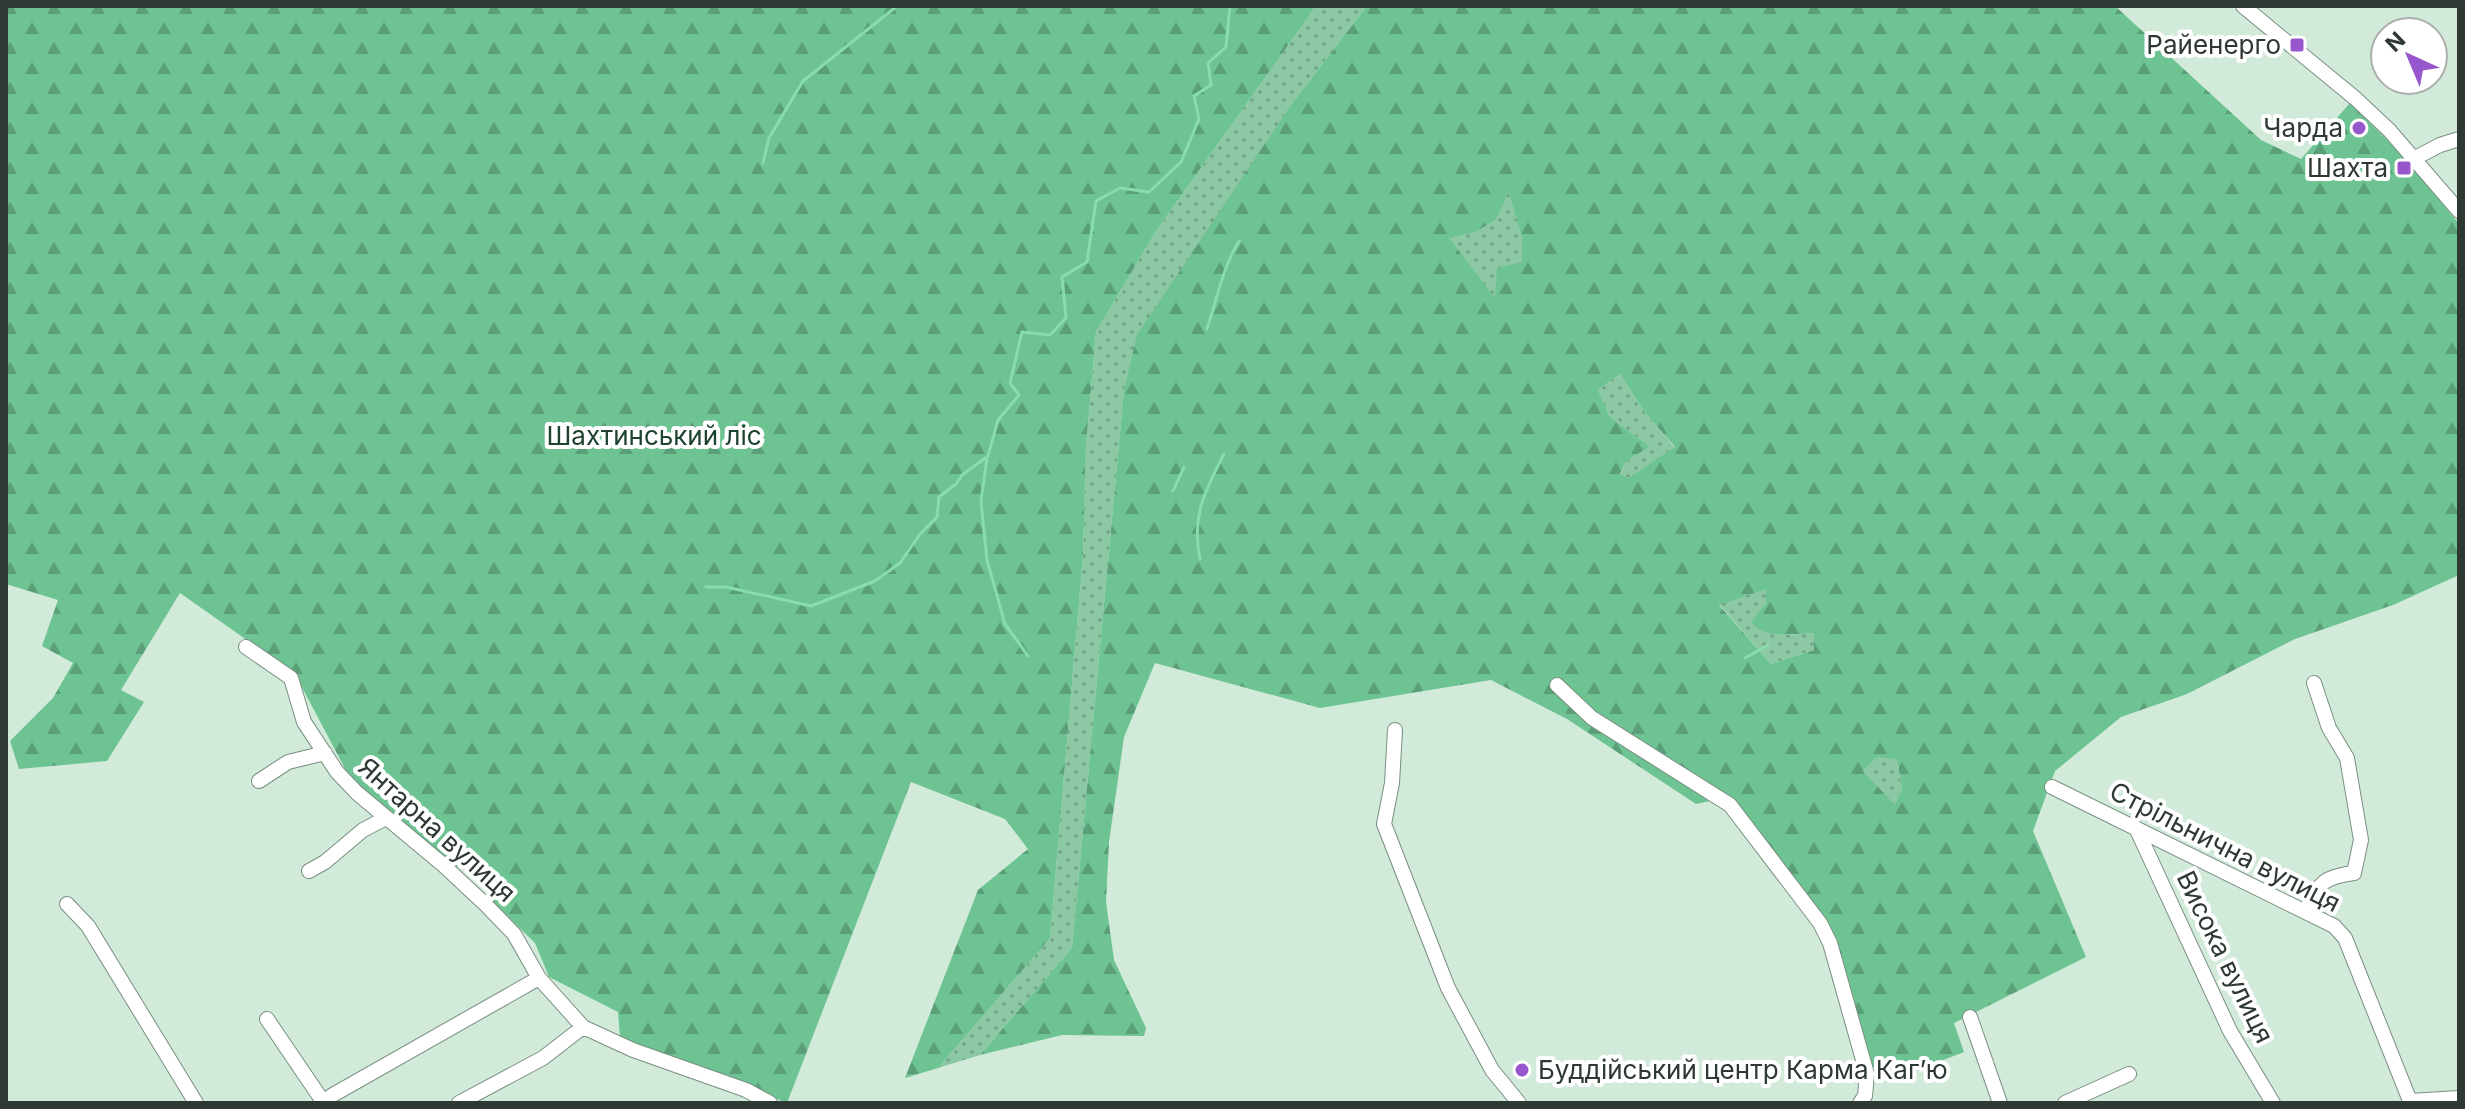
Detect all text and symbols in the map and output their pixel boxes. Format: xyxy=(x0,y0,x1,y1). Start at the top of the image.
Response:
north arrow xyxy=(2369,16,2449,96)
text: N xyxy=(2380,26,2410,57)
place label: Райенерго xyxy=(2146,29,2281,60)
marker: Райенерго xyxy=(2288,36,2306,54)
place label: Чарда xyxy=(2263,112,2343,143)
marker: Чарда xyxy=(2350,119,2368,137)
place label: Шахта xyxy=(2307,152,2388,183)
marker: Шахта xyxy=(2395,159,2413,177)
park label: Шахтинський ліс xyxy=(546,420,762,451)
street label: Янтарна вулиця xyxy=(352,751,522,908)
street label: Стрільнична вулиця xyxy=(2105,775,2346,918)
street label: Висока вулиця xyxy=(2170,866,2280,1048)
place label: Буддійський центр Карма Кагʼю xyxy=(1538,1054,1948,1085)
marker: Буддійський центр Карма Кагʼю xyxy=(1513,1061,1531,1079)

